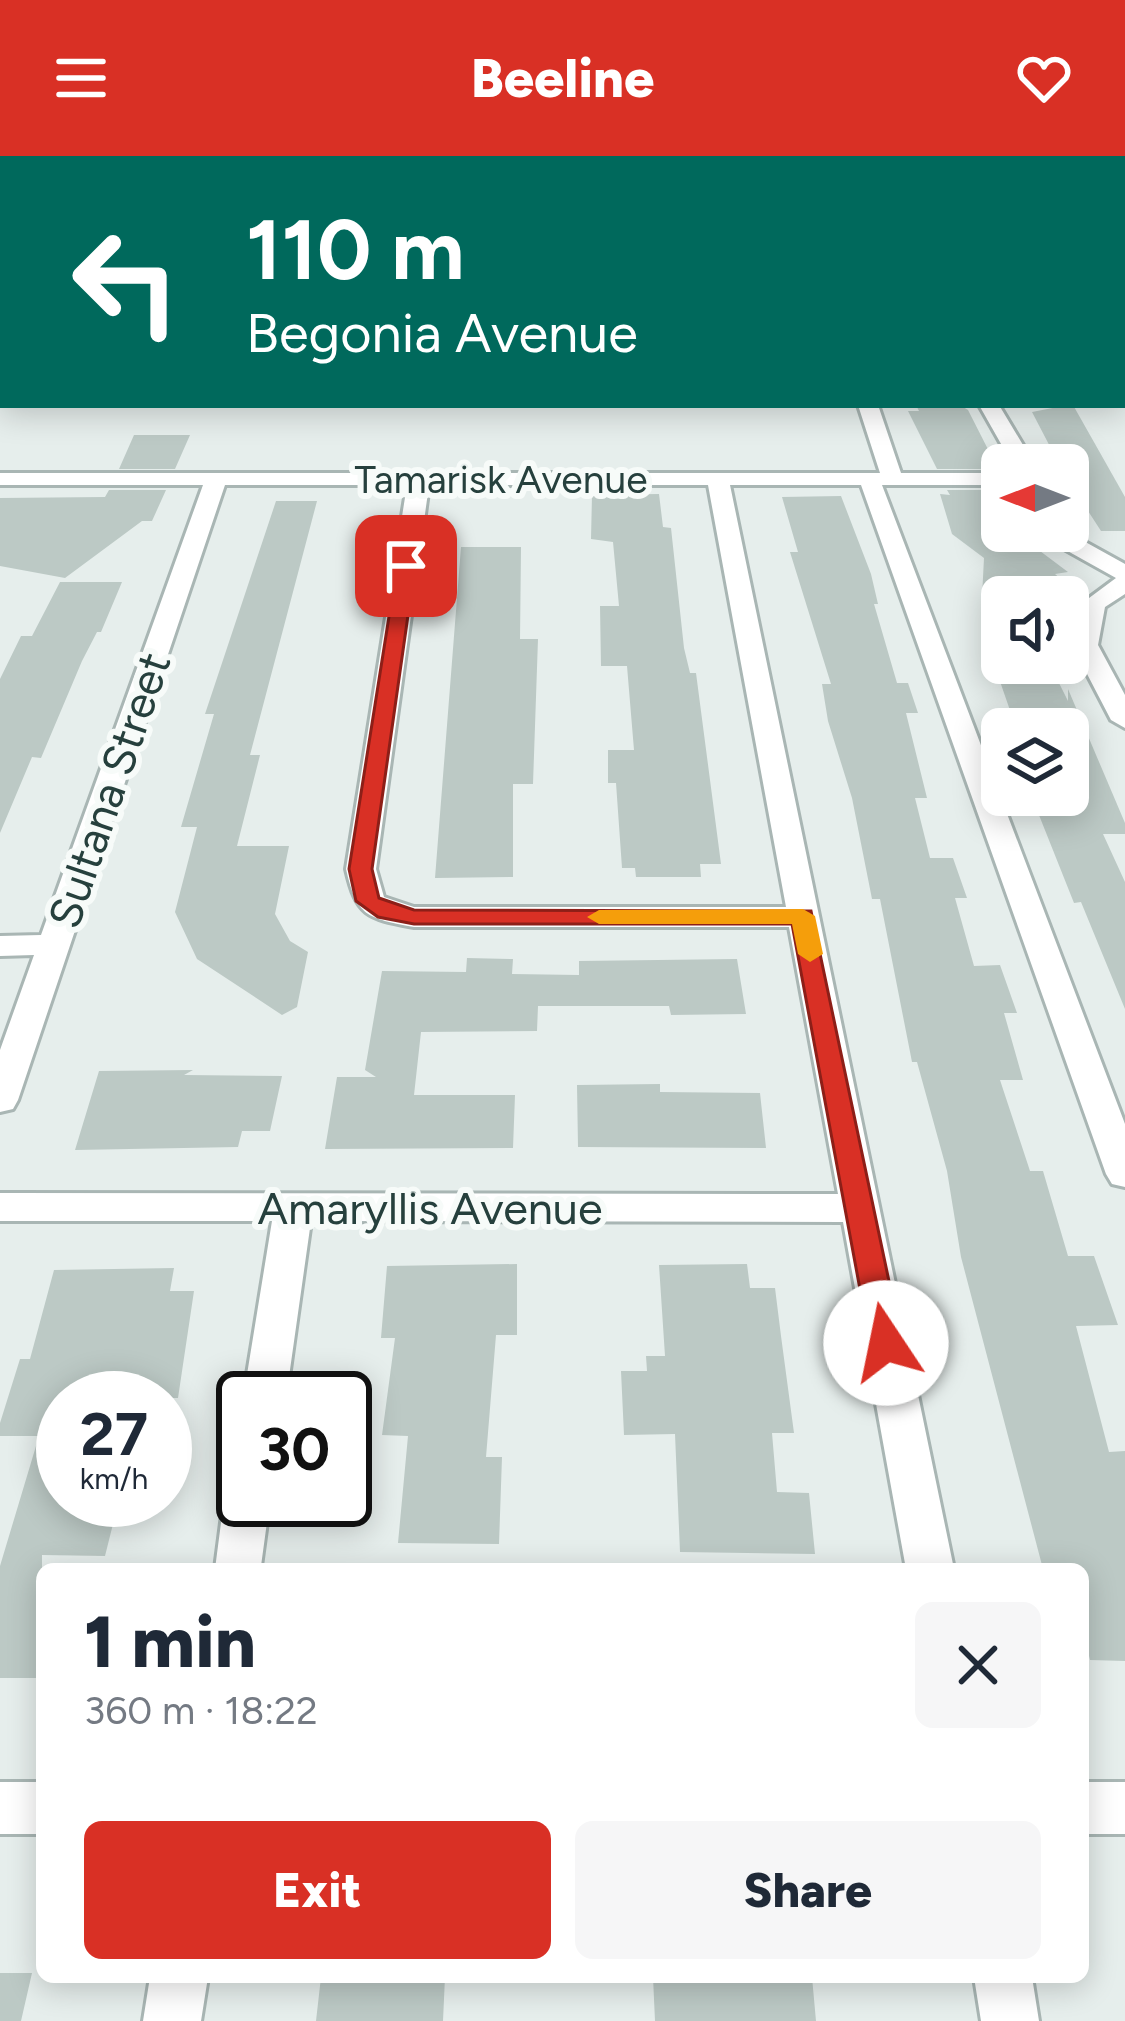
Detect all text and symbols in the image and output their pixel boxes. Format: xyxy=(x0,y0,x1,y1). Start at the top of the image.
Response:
icon: menu xyxy=(48,45,114,111)
icon: heart xyxy=(1011,45,1077,111)
text: Beeline xyxy=(471,46,654,111)
text: 110 m xyxy=(246,199,465,300)
icon: left xyxy=(48,204,204,360)
text: Begonia Avenue xyxy=(246,301,638,366)
north arrow xyxy=(981,444,1089,552)
map controls xyxy=(981,444,1089,816)
street label: Tamarisk Avenue xyxy=(355,456,647,503)
pin xyxy=(355,515,457,617)
icon: arrive xyxy=(373,533,439,599)
button: sound xyxy=(981,576,1089,684)
street label: Sultana Street xyxy=(37,645,181,935)
button: layers xyxy=(981,708,1089,816)
street label: Amaryllis Avenue xyxy=(257,1181,603,1235)
position arrow xyxy=(823,1280,949,1406)
speed limit sign: 30 xyxy=(216,1371,372,1527)
text: 27 xyxy=(80,1398,148,1470)
text: km/h xyxy=(80,1460,148,1497)
text: 1 min xyxy=(84,1599,256,1685)
button: close xyxy=(915,1602,1041,1728)
text: 360 m · 18:22 xyxy=(84,1687,318,1734)
button: Exit xyxy=(84,1821,551,1959)
button: Share xyxy=(575,1821,1041,1959)

